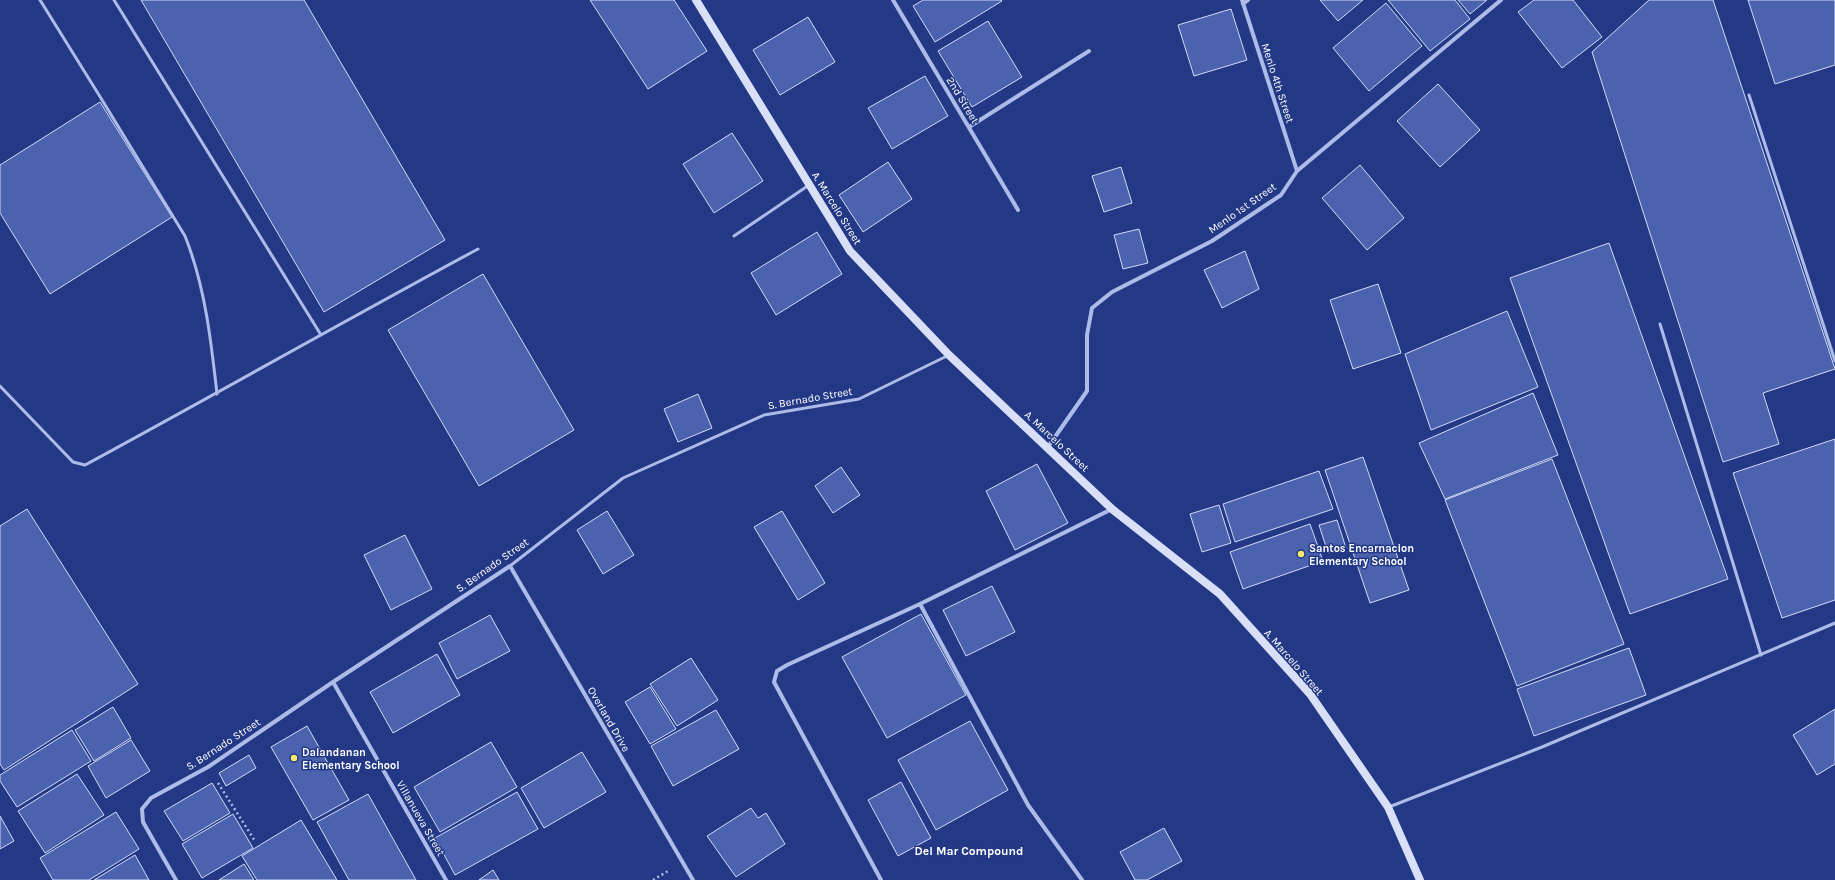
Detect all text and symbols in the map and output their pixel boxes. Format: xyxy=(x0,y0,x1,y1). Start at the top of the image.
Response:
street label: Menlo 4th Street xyxy=(1259,42,1297,125)
street label: 2nd Street xyxy=(944,74,982,126)
street label: A. Marcelo Street xyxy=(809,169,864,247)
street label: Menlo 1st Street xyxy=(1206,180,1279,237)
street label: S. Bernado Street xyxy=(767,385,853,412)
street label: A. Marcelo Street xyxy=(1022,408,1092,475)
street label: S. Bernado Street xyxy=(453,536,531,595)
place label: Santos Encarnacion Elementary School xyxy=(1309,542,1414,568)
marker: Santos Encarnacion Elementary School xyxy=(1296,549,1306,559)
street label: A. Marcelo Street xyxy=(1261,627,1326,698)
street label: Overland Drive xyxy=(585,684,633,754)
street label: S. Bernado Street xyxy=(184,716,263,773)
place label: Dalandanan Elementary School xyxy=(302,746,400,772)
marker: Dalandanan Elementary School xyxy=(289,753,299,763)
street label: Villanueva Street xyxy=(394,778,447,858)
district label: Del Mar Compound xyxy=(915,844,1023,858)

